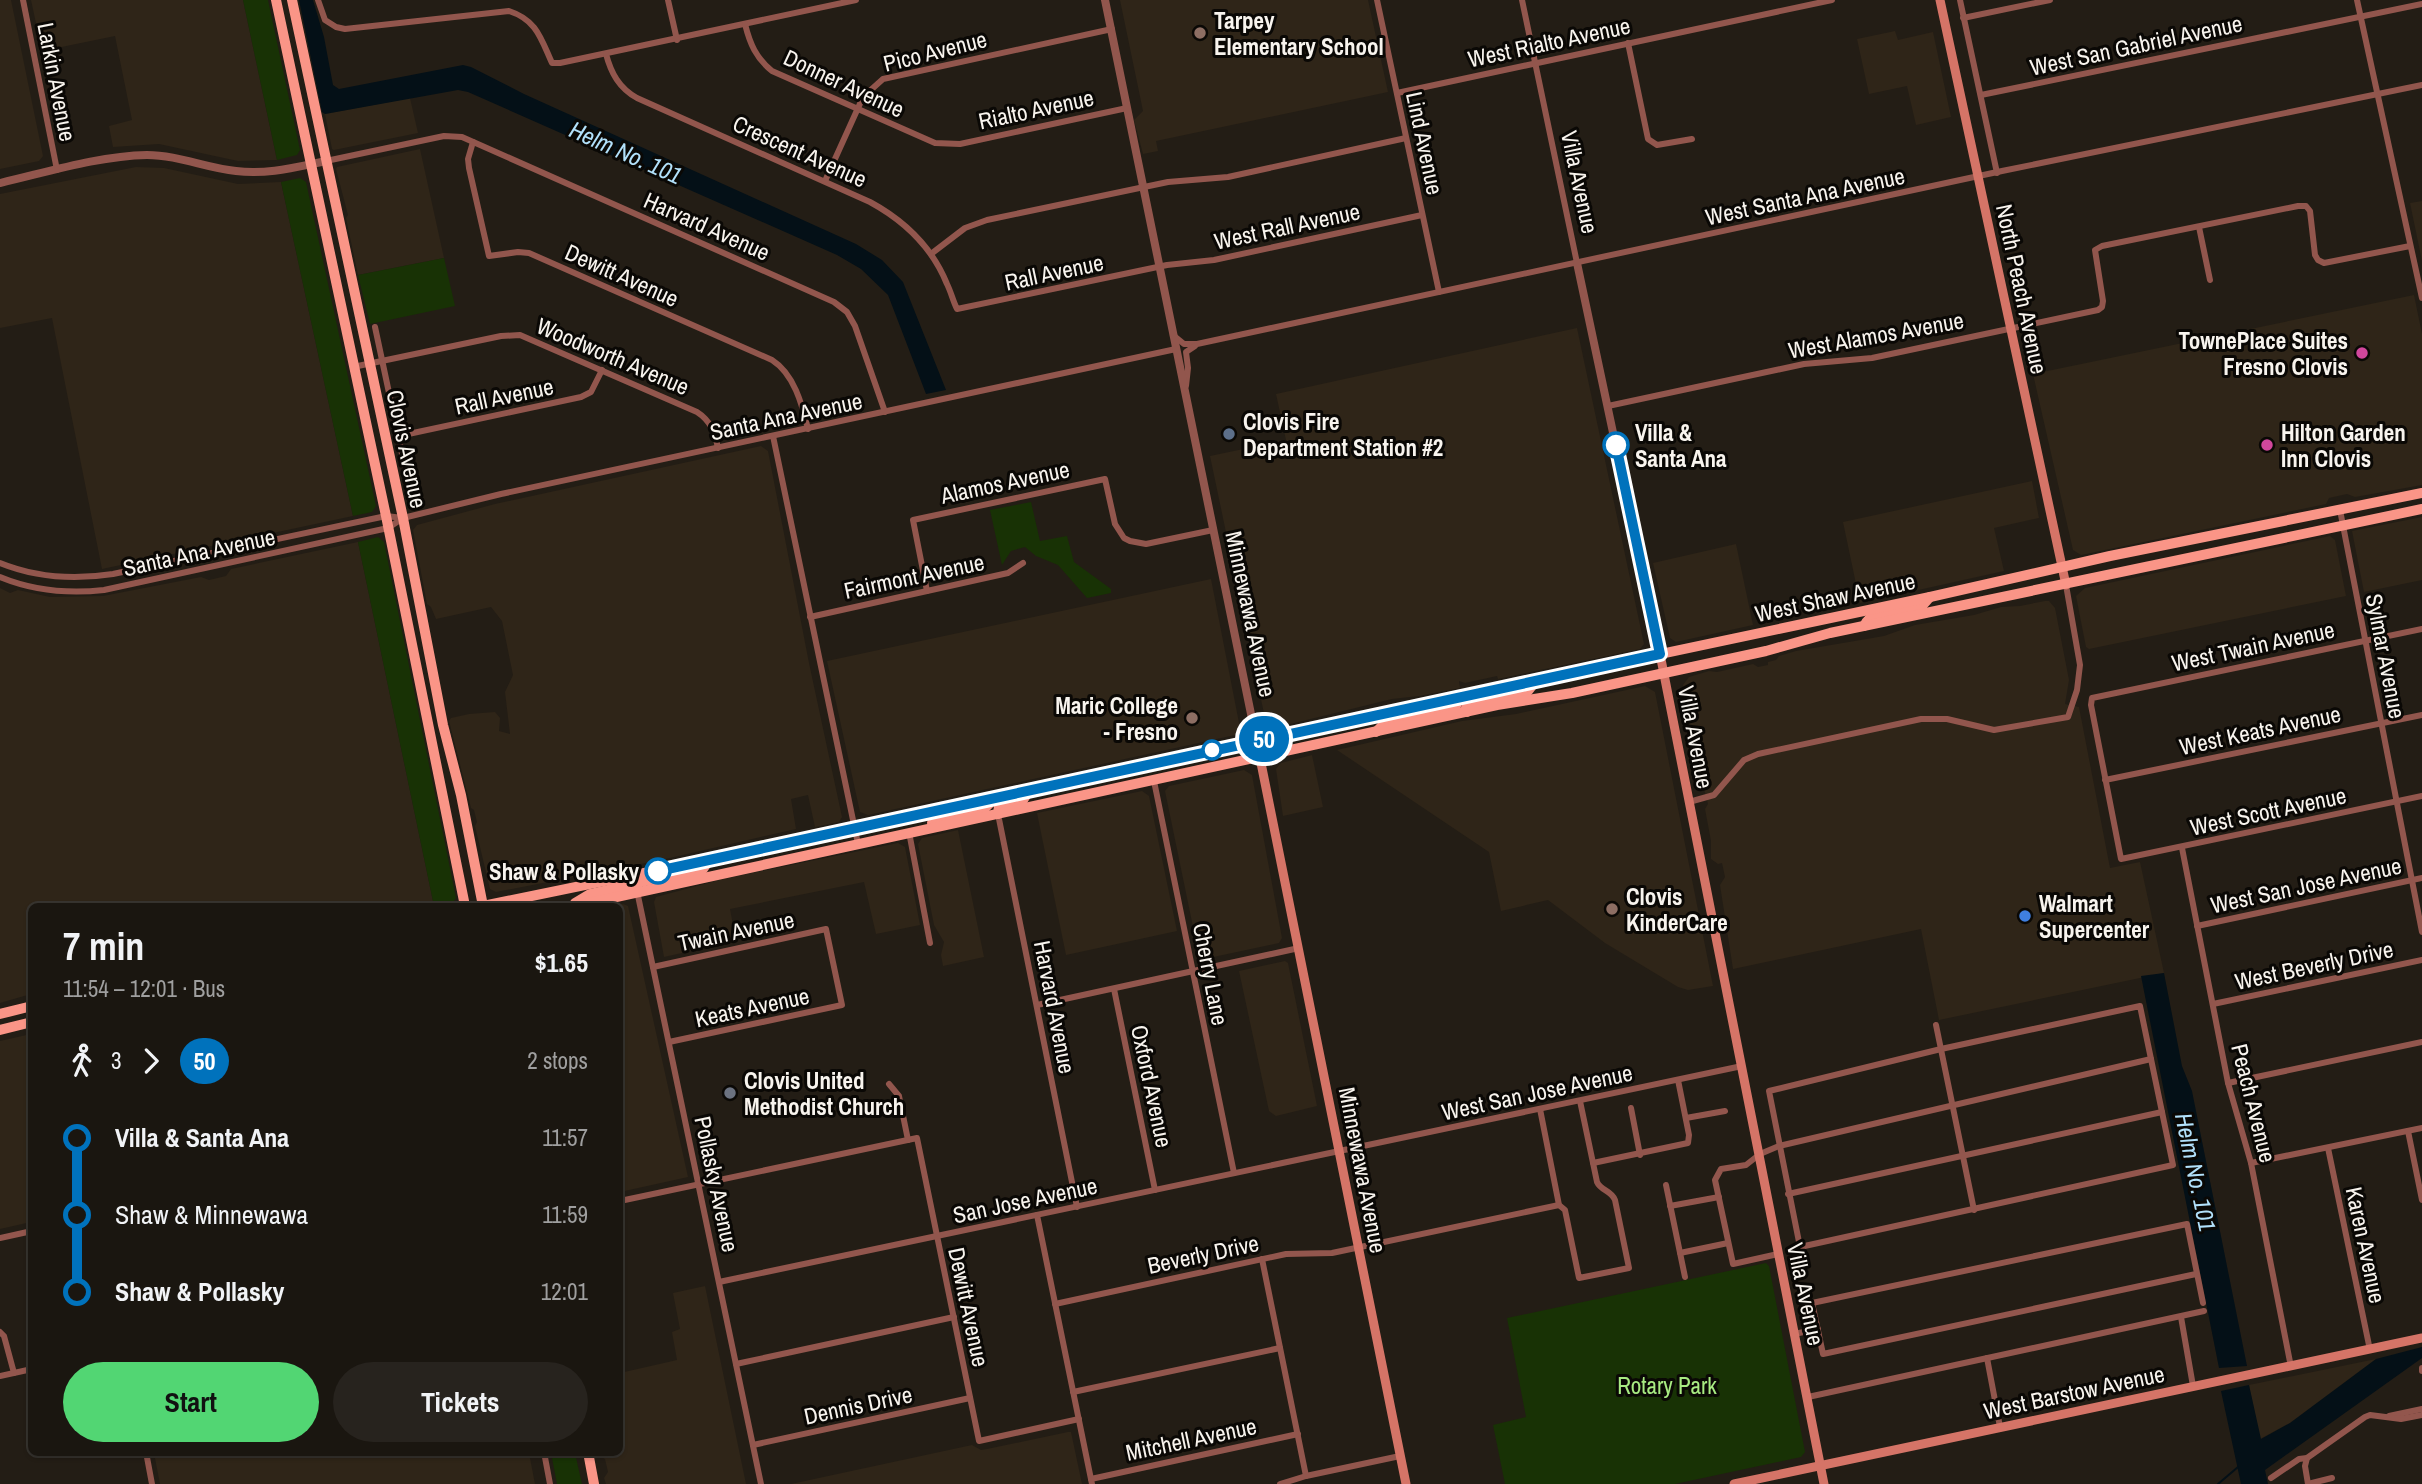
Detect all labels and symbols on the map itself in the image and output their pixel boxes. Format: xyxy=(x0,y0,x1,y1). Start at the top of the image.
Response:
place label: Tarpey Elementary School xyxy=(1214,5,1384,62)
street label: West San Gabriel Avenue xyxy=(2027,7,2245,83)
street label: West Rialto Avenue xyxy=(1465,10,1633,74)
street label: Larkin Avenue xyxy=(30,20,84,144)
street label: Pico Avenue xyxy=(880,23,990,79)
marker: Tarpey Elementary School xyxy=(1192,25,1208,41)
street label: Donner Avenue xyxy=(779,42,909,124)
street label: Rialto Avenue xyxy=(975,82,1097,136)
street label: Lind Avenue xyxy=(1399,89,1451,197)
street label: Crescent Avenue xyxy=(728,108,872,194)
water label: Helm No. 101 xyxy=(565,113,687,191)
street label: Villa Avenue xyxy=(1554,128,1606,236)
street label: West Santa Ana Avenue xyxy=(1703,160,1907,232)
street label: Harvard Avenue xyxy=(639,184,775,268)
street label: West Rall Avenue xyxy=(1211,195,1363,257)
street label: North Peach Avenue xyxy=(1989,201,2055,377)
street label: Dewitt Avenue xyxy=(560,236,684,314)
street label: Rall Avenue xyxy=(1002,246,1106,298)
street label: West Alamos Avenue xyxy=(1786,304,1966,366)
street label: Woodworth Avenue xyxy=(532,310,694,402)
place label: TownePlace Suites Fresno Clovis xyxy=(2179,325,2348,382)
marker: TownePlace Suites Fresno Clovis xyxy=(2354,345,2370,361)
street label: Rall Avenue xyxy=(452,370,556,422)
street label: Santa Ana Avenue xyxy=(707,385,865,447)
street label: Clovis Avenue xyxy=(379,387,435,511)
place label: Clovis Fire Department Station #2 xyxy=(1243,406,1443,463)
place label: Villa & Santa Ana xyxy=(1635,417,1727,474)
place label: Hilton Garden Inn Clovis xyxy=(2281,417,2406,474)
marker: Clovis Fire Department Station #2 xyxy=(1221,426,1237,442)
marker: Villa & Santa Ana xyxy=(1603,432,1629,458)
marker: Hilton Garden Inn Clovis xyxy=(2259,437,2275,453)
street label: Alamos Avenue xyxy=(937,453,1072,511)
street label: Santa Ana Avenue xyxy=(120,521,278,583)
street label: Minnewawa Avenue xyxy=(1218,528,1284,700)
street label: Fairmont Avenue xyxy=(841,546,987,606)
street label: West Shaw Avenue xyxy=(1752,565,1918,629)
street label: Sylmar Avenue xyxy=(2359,591,2413,721)
street label: West Twain Avenue xyxy=(2169,614,2337,678)
street label: Villa Avenue xyxy=(1671,683,1721,791)
place label: Maric College - Fresno xyxy=(1055,690,1178,747)
street label: West Keats Avenue xyxy=(2177,698,2343,762)
marker: Maric College - Fresno xyxy=(1184,710,1200,726)
line badge: 50 xyxy=(1232,716,1296,762)
unlabelled marker xyxy=(1202,740,1222,760)
street label: West Scott Avenue xyxy=(2187,779,2349,843)
street label: West San Jose Avenue xyxy=(2208,850,2404,920)
place label: Shaw & Pollasky xyxy=(489,856,640,887)
marker: Shaw & Pollasky xyxy=(645,858,671,884)
place label: Clovis KinderCare xyxy=(1626,881,1728,938)
place label: Walmart Supercenter xyxy=(2039,888,2150,945)
marker: Clovis KinderCare xyxy=(1604,901,1620,917)
street label: Twain Avenue xyxy=(675,904,797,958)
marker: Walmart Supercenter xyxy=(2017,908,2033,924)
street label: Cherry Lane xyxy=(1186,920,1236,1028)
street label: West Beverly Drive xyxy=(2232,933,2396,997)
street label: Harvard Avenue xyxy=(1027,938,1083,1076)
street label: Keats Avenue xyxy=(692,980,812,1034)
street label: Oxford Avenue xyxy=(1124,1022,1180,1150)
street label: Peach Avenue xyxy=(2224,1040,2284,1166)
street label: West San Jose Avenue xyxy=(1439,1057,1635,1127)
place label: Clovis United Methodist Church xyxy=(744,1065,904,1122)
street label: Minnewawa Avenue xyxy=(1332,1084,1394,1256)
marker: Clovis United Methodist Church xyxy=(722,1085,738,1101)
water label: Helm No. 101 xyxy=(2168,1110,2224,1234)
street label: Pollasky Avenue xyxy=(687,1113,747,1255)
street label: San Jose Avenue xyxy=(950,1170,1100,1230)
street label: Karen Avenue xyxy=(2339,1184,2393,1306)
street label: Beverly Drive xyxy=(1144,1227,1262,1281)
street label: Villa Avenue xyxy=(1780,1240,1832,1348)
street label: Dewitt Avenue xyxy=(941,1244,997,1370)
street label: West Barstow Avenue xyxy=(1981,1358,2167,1426)
park label: Rotary Park xyxy=(1617,1370,1717,1401)
street label: Dennis Drive xyxy=(801,1378,915,1432)
street label: Mitchell Avenue xyxy=(1123,1410,1259,1468)

